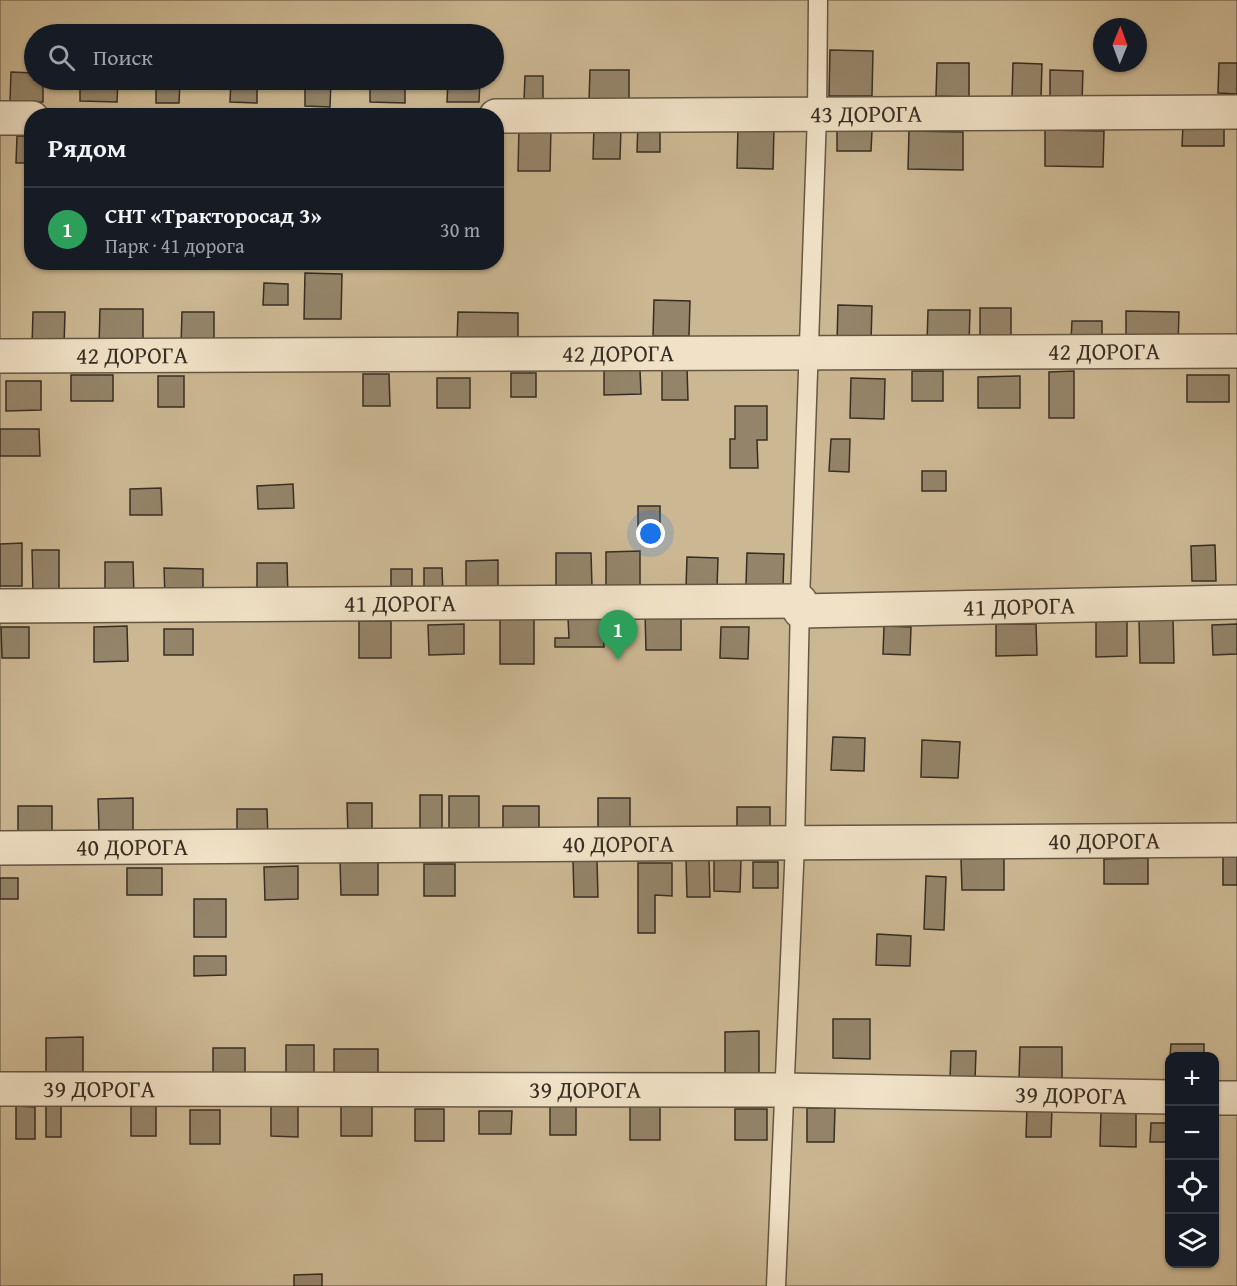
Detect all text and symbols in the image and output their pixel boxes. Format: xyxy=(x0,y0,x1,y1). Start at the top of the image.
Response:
north arrow xyxy=(1093,18,1147,72)
search box xyxy=(24,24,504,90)
icon: search xyxy=(45,41,78,74)
text: Поиск xyxy=(93,41,153,73)
street label: 43 ДОРОГА xyxy=(810,96,923,131)
text: Рядом xyxy=(48,128,126,167)
text: СНТ «Тракторосад 3» xyxy=(105,199,322,231)
text: 1 xyxy=(62,215,73,244)
text: 30 m xyxy=(440,215,480,244)
text: Парк · 41 дорога xyxy=(105,231,245,260)
street label: 42 ДОРОГА xyxy=(1048,333,1161,369)
street label: 42 ДОРОГА xyxy=(562,335,675,371)
street label: 42 ДОРОГА xyxy=(76,337,189,373)
your location xyxy=(636,519,665,548)
street label: 41 ДОРОГА xyxy=(344,585,457,621)
street label: 41 ДОРОГА xyxy=(963,587,1076,625)
pin: 1 xyxy=(598,610,638,660)
street label: 40 ДОРОГА xyxy=(1048,822,1161,858)
street label: 40 ДОРОГА xyxy=(562,826,675,861)
street label: 40 ДОРОГА xyxy=(76,829,189,865)
map controls xyxy=(1165,1052,1219,1268)
button: + xyxy=(1165,1052,1219,1106)
street label: 39 ДОРОГА xyxy=(43,1071,155,1106)
street label: 39 ДОРОГА xyxy=(529,1072,641,1107)
street label: 39 ДОРОГА xyxy=(1015,1076,1128,1113)
button: − xyxy=(1165,1106,1219,1160)
button: locate xyxy=(1165,1160,1219,1214)
button: layers xyxy=(1165,1214,1219,1268)

